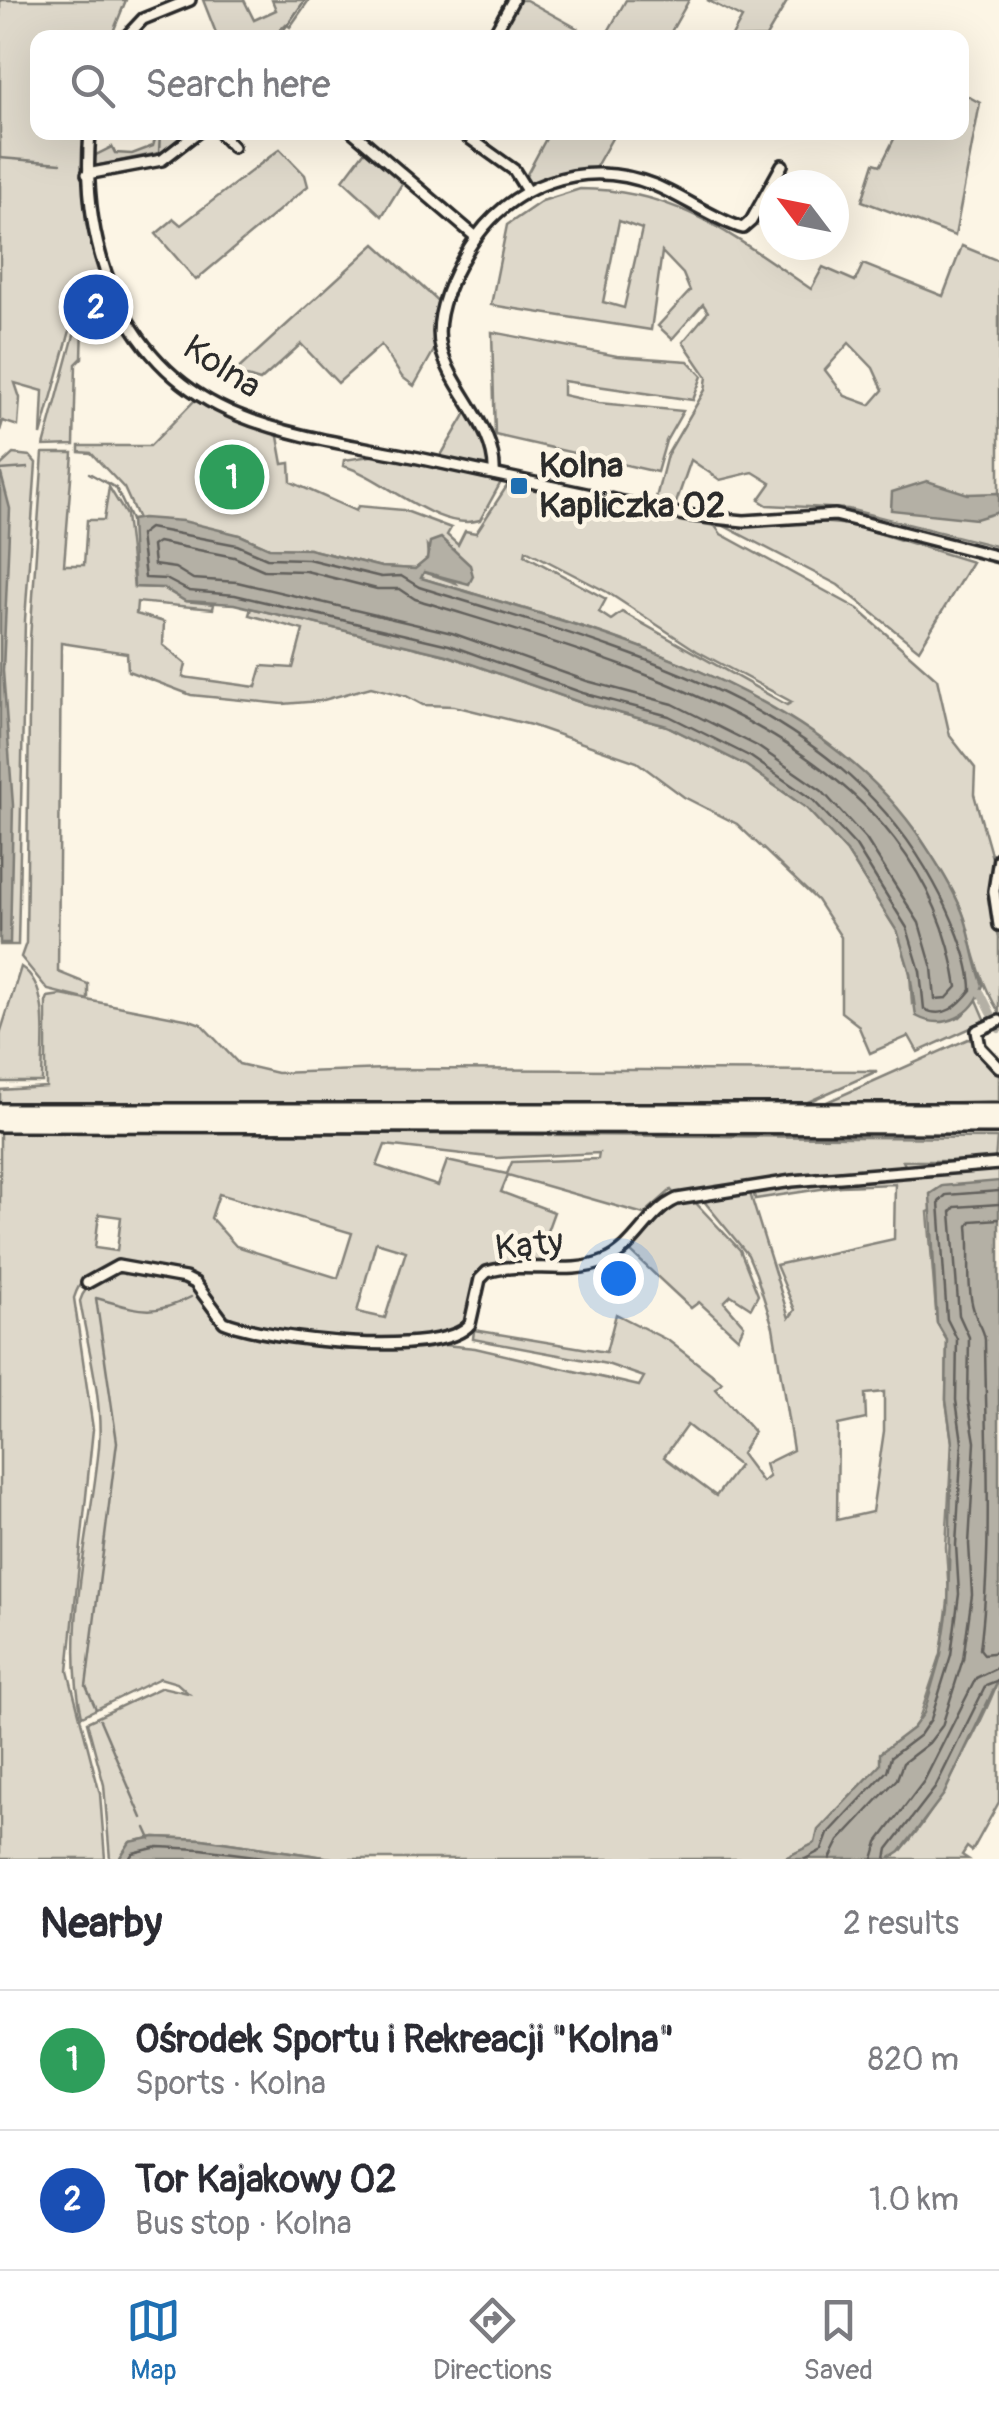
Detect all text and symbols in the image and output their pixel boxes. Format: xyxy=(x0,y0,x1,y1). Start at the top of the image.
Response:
search box xyxy=(30,30,969,140)
icon: search xyxy=(65,58,120,113)
text: Search here xyxy=(145,61,331,109)
north arrow xyxy=(759,170,849,260)
pin: 2 xyxy=(64,270,128,344)
street label: Kolna xyxy=(175,326,269,408)
pin: 1 xyxy=(200,440,264,514)
place label: Kolna Kapliczka 02 xyxy=(539,444,725,528)
marker: Kolna Kapliczka 02 xyxy=(508,475,530,497)
street label: Kąty xyxy=(493,1220,565,1270)
your location xyxy=(593,1253,644,1304)
text: Nearby xyxy=(40,1898,162,1950)
text: 2 results xyxy=(843,1904,959,1944)
text: Ośrodek Sportu i Rekreacji "Kolna" xyxy=(135,2016,674,2064)
text: 1 xyxy=(66,2040,79,2080)
text: 820 m xyxy=(868,2040,959,2080)
text: Sports · Kolna xyxy=(135,2064,326,2104)
text: Tor Kajakowy 02 xyxy=(135,2156,397,2204)
text: 2 xyxy=(64,2180,81,2220)
text: 1.0 km xyxy=(869,2180,959,2220)
text: Bus stop · Kolna xyxy=(135,2204,352,2244)
tab: Map xyxy=(126,2293,181,2388)
tab: Directions xyxy=(433,2293,552,2388)
tab: Saved xyxy=(804,2293,873,2388)

